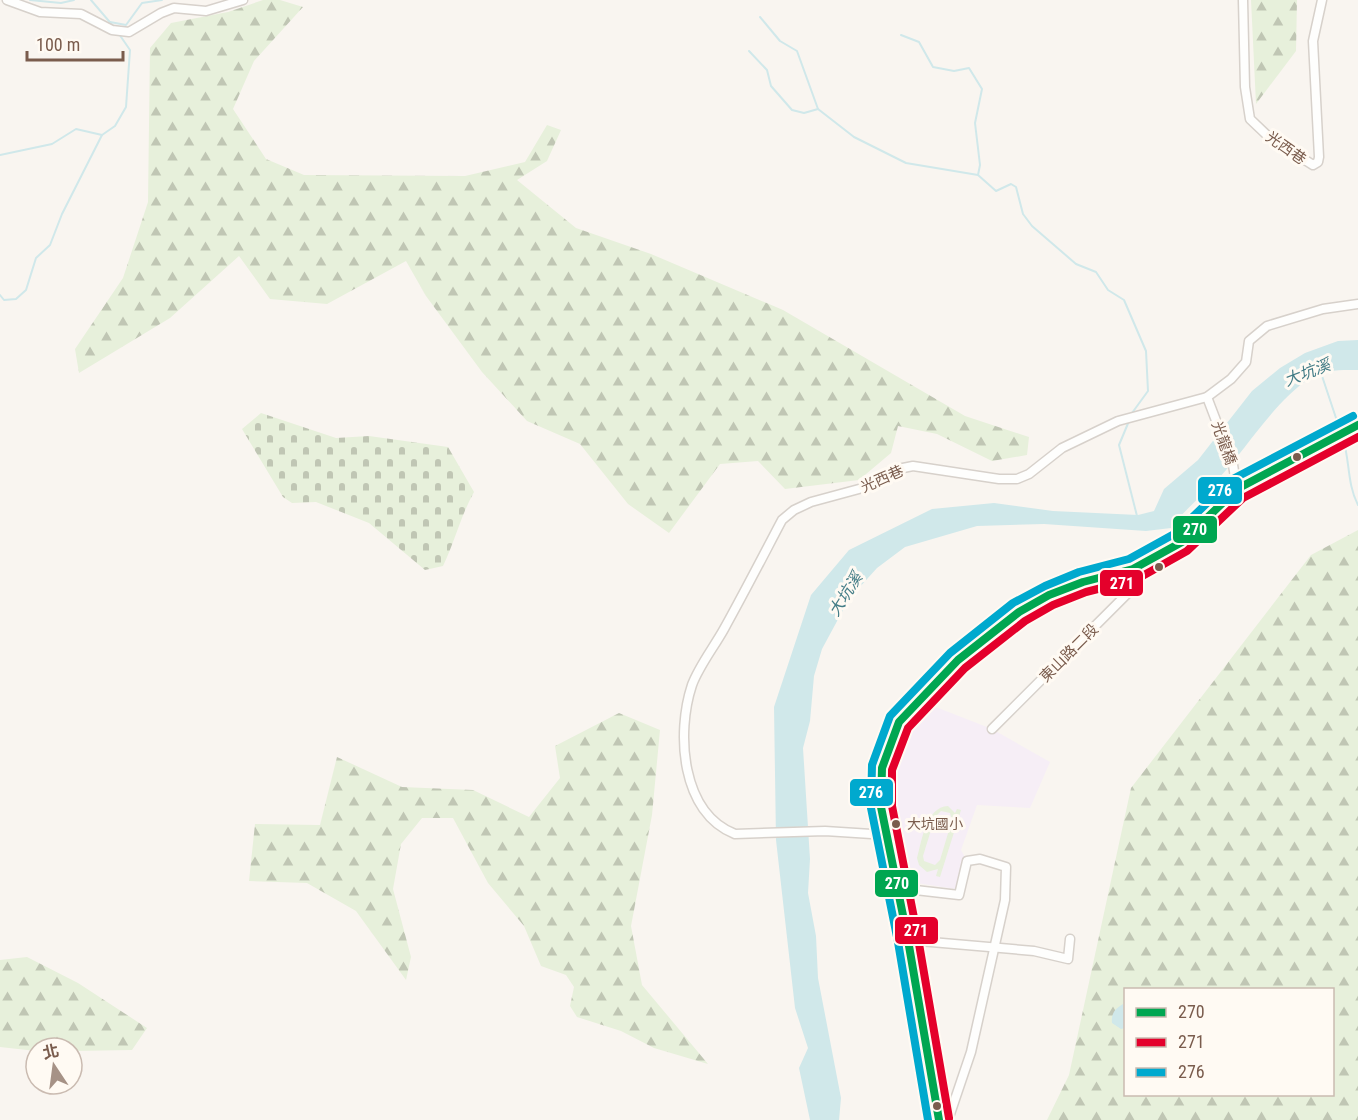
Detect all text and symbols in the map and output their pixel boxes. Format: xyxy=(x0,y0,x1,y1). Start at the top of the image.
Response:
scale bar xyxy=(27,24,123,62)
text: 100 m xyxy=(36,34,80,55)
street label: 光西巷 xyxy=(1262,128,1310,168)
water label: 大坑溪 xyxy=(1281,354,1335,390)
street label: 光龍橋 xyxy=(1208,419,1240,467)
unlabelled marker xyxy=(1291,451,1303,463)
street label: 光西巷 xyxy=(858,462,906,496)
line badge: 276 xyxy=(1197,476,1243,505)
text: 276 xyxy=(1208,481,1232,500)
line badge: 270 xyxy=(1172,515,1218,544)
text: 270 xyxy=(1183,520,1207,539)
unlabelled marker xyxy=(1153,561,1165,573)
water label: 大坑溪 xyxy=(825,567,867,620)
line badge: 271 xyxy=(1099,569,1144,597)
text: 271 xyxy=(1110,574,1134,593)
street label: 東山路二段 xyxy=(1036,620,1102,686)
line badge: 276 xyxy=(849,778,894,807)
text: 276 xyxy=(859,783,883,802)
place label: 大坑國小 xyxy=(907,816,963,832)
marker: 大坑國小 xyxy=(890,818,902,830)
line badge: 270 xyxy=(874,869,919,898)
text: 270 xyxy=(885,874,909,893)
line badge: 271 xyxy=(894,916,939,945)
text: 271 xyxy=(904,921,928,940)
legend xyxy=(1124,988,1334,1096)
text: 270 xyxy=(1178,1001,1205,1022)
text: 271 xyxy=(1178,1031,1205,1052)
north arrow xyxy=(24,1036,84,1096)
text: 北 xyxy=(41,1041,61,1063)
text: 276 xyxy=(1178,1061,1205,1082)
unlabelled marker xyxy=(931,1100,943,1112)

